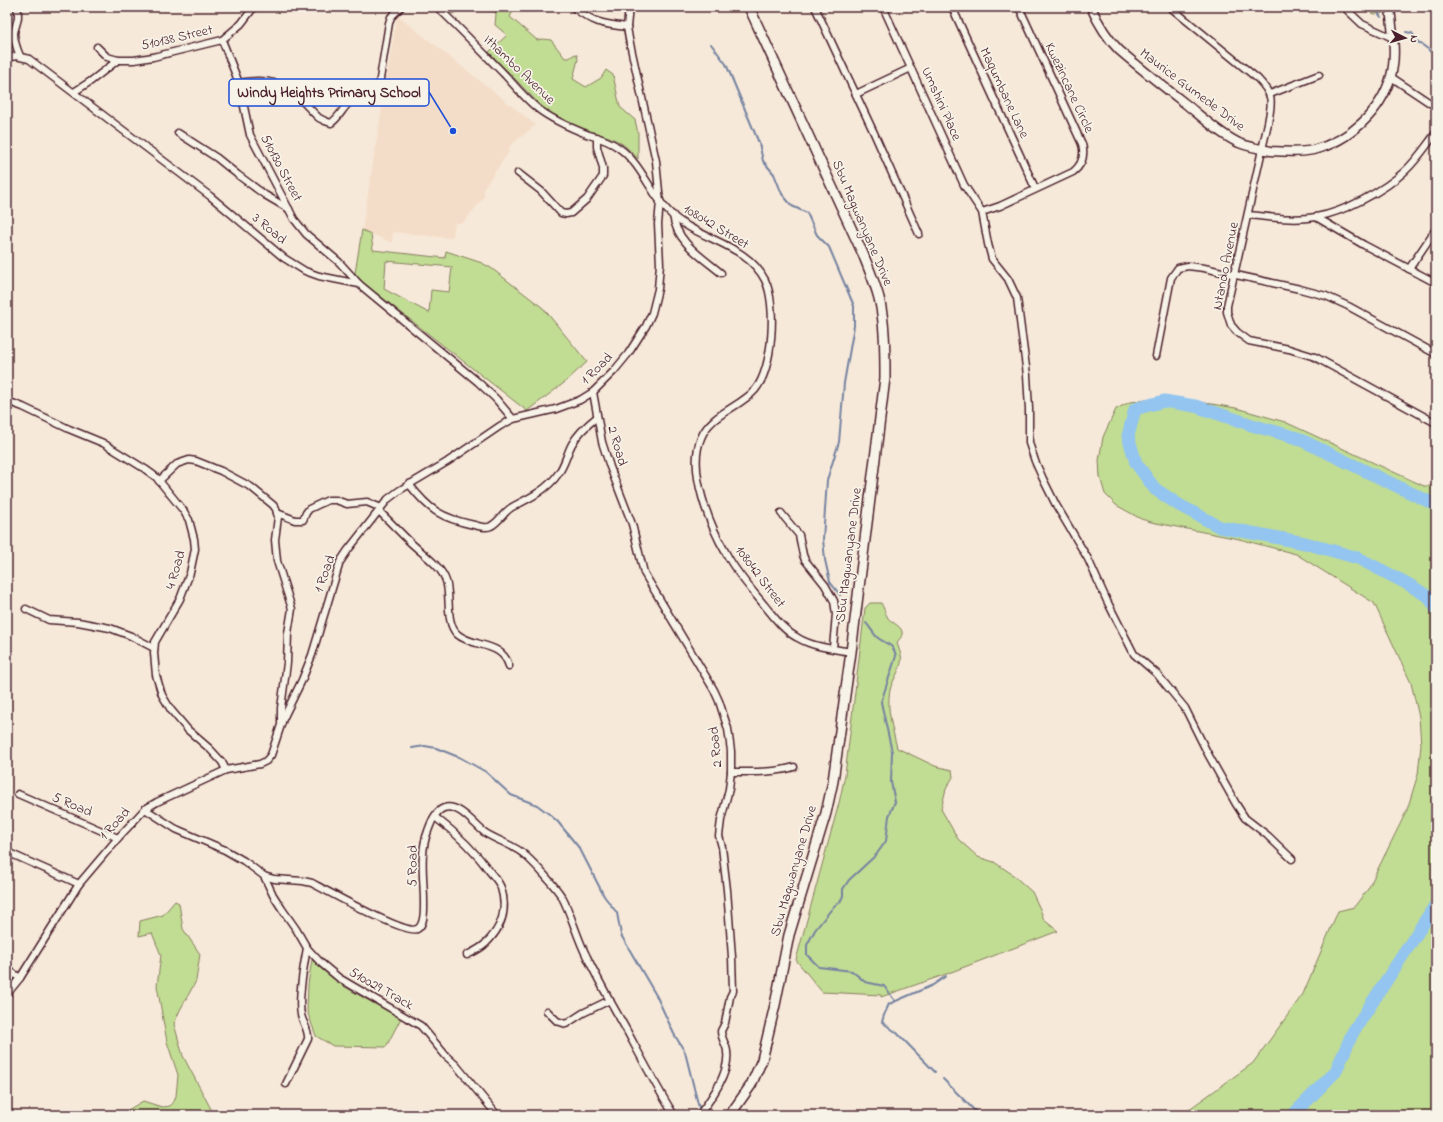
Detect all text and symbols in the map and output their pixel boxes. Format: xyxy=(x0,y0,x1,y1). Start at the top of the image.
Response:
north arrow xyxy=(1385,18,1425,58)
street label: 510138 Street xyxy=(139,20,215,56)
street label: Ithambo Avenue xyxy=(478,30,560,110)
text: N xyxy=(1406,34,1422,43)
street label: Kwezincane Circle xyxy=(1039,39,1099,137)
street label: Maurice Gumede Drive xyxy=(1135,43,1250,137)
street label: Maqumbane Lane xyxy=(974,44,1035,143)
street label: Umshini Place xyxy=(915,64,967,145)
callout: Windy Heights Primary School xyxy=(229,79,429,106)
text: Windy Heights Primary School xyxy=(237,82,421,106)
street label: 510130 Street xyxy=(254,131,308,206)
street label: Sbu Magwanyane Drive xyxy=(825,157,898,290)
street label: 108042 Street xyxy=(679,199,753,255)
street label: 3 Road xyxy=(247,208,291,250)
street label: Ntando Avenue xyxy=(1207,220,1245,312)
street label: 1 Road xyxy=(576,348,618,390)
street label: 2 Road xyxy=(601,423,633,469)
street label: Sbu Magwanyane Drive xyxy=(830,486,869,623)
street label: 108042 Street xyxy=(730,541,791,613)
street label: 4 Road xyxy=(160,548,192,592)
street label: 1 Road xyxy=(309,552,341,596)
street label: 2 Road xyxy=(703,725,729,768)
street label: 5 Road xyxy=(49,787,96,823)
street label: Sbu Magwanyane Drive xyxy=(765,802,824,939)
street label: 1 Road xyxy=(94,803,136,845)
street label: 5 Road xyxy=(402,845,424,887)
street label: 510029 Track xyxy=(345,962,418,1016)

